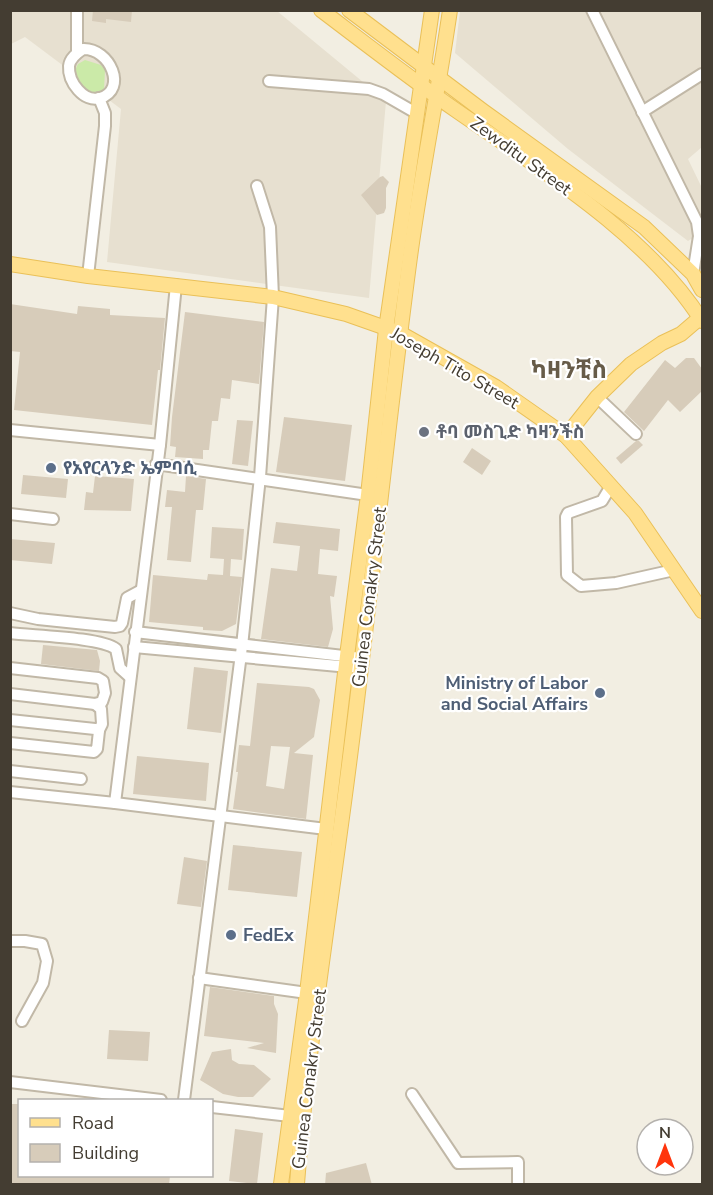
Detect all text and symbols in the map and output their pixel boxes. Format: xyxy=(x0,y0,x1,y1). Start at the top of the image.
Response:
street label: Zewditu Street xyxy=(466,111,577,201)
street label: Joseph Tito Street xyxy=(386,321,524,415)
district label: ካዛንቺስ xyxy=(531,354,607,386)
place label: ቶባ መስጊድ ካዛንችስ xyxy=(436,420,585,444)
marker: ቶባ መስጊድ ካዛንችስ xyxy=(417,425,431,439)
place label: የአየርላንድ ኤምባሲ xyxy=(63,456,197,480)
marker: የአየርላንድ ኤምባሲ xyxy=(44,461,58,475)
street label: Guinea Conakry Street xyxy=(346,505,392,689)
place label: Ministry of Labor and Social Affairs xyxy=(441,671,588,716)
marker: Ministry of Labor and Social Affairs xyxy=(593,686,607,700)
place label: FedEx xyxy=(243,923,294,947)
marker: FedEx xyxy=(224,928,238,942)
street label: Guinea Conakry Street xyxy=(286,987,332,1171)
legend xyxy=(18,1099,213,1177)
text: Road xyxy=(72,1111,114,1135)
north arrow xyxy=(635,1117,695,1177)
text: N xyxy=(659,1122,671,1144)
text: Building xyxy=(72,1141,139,1165)

